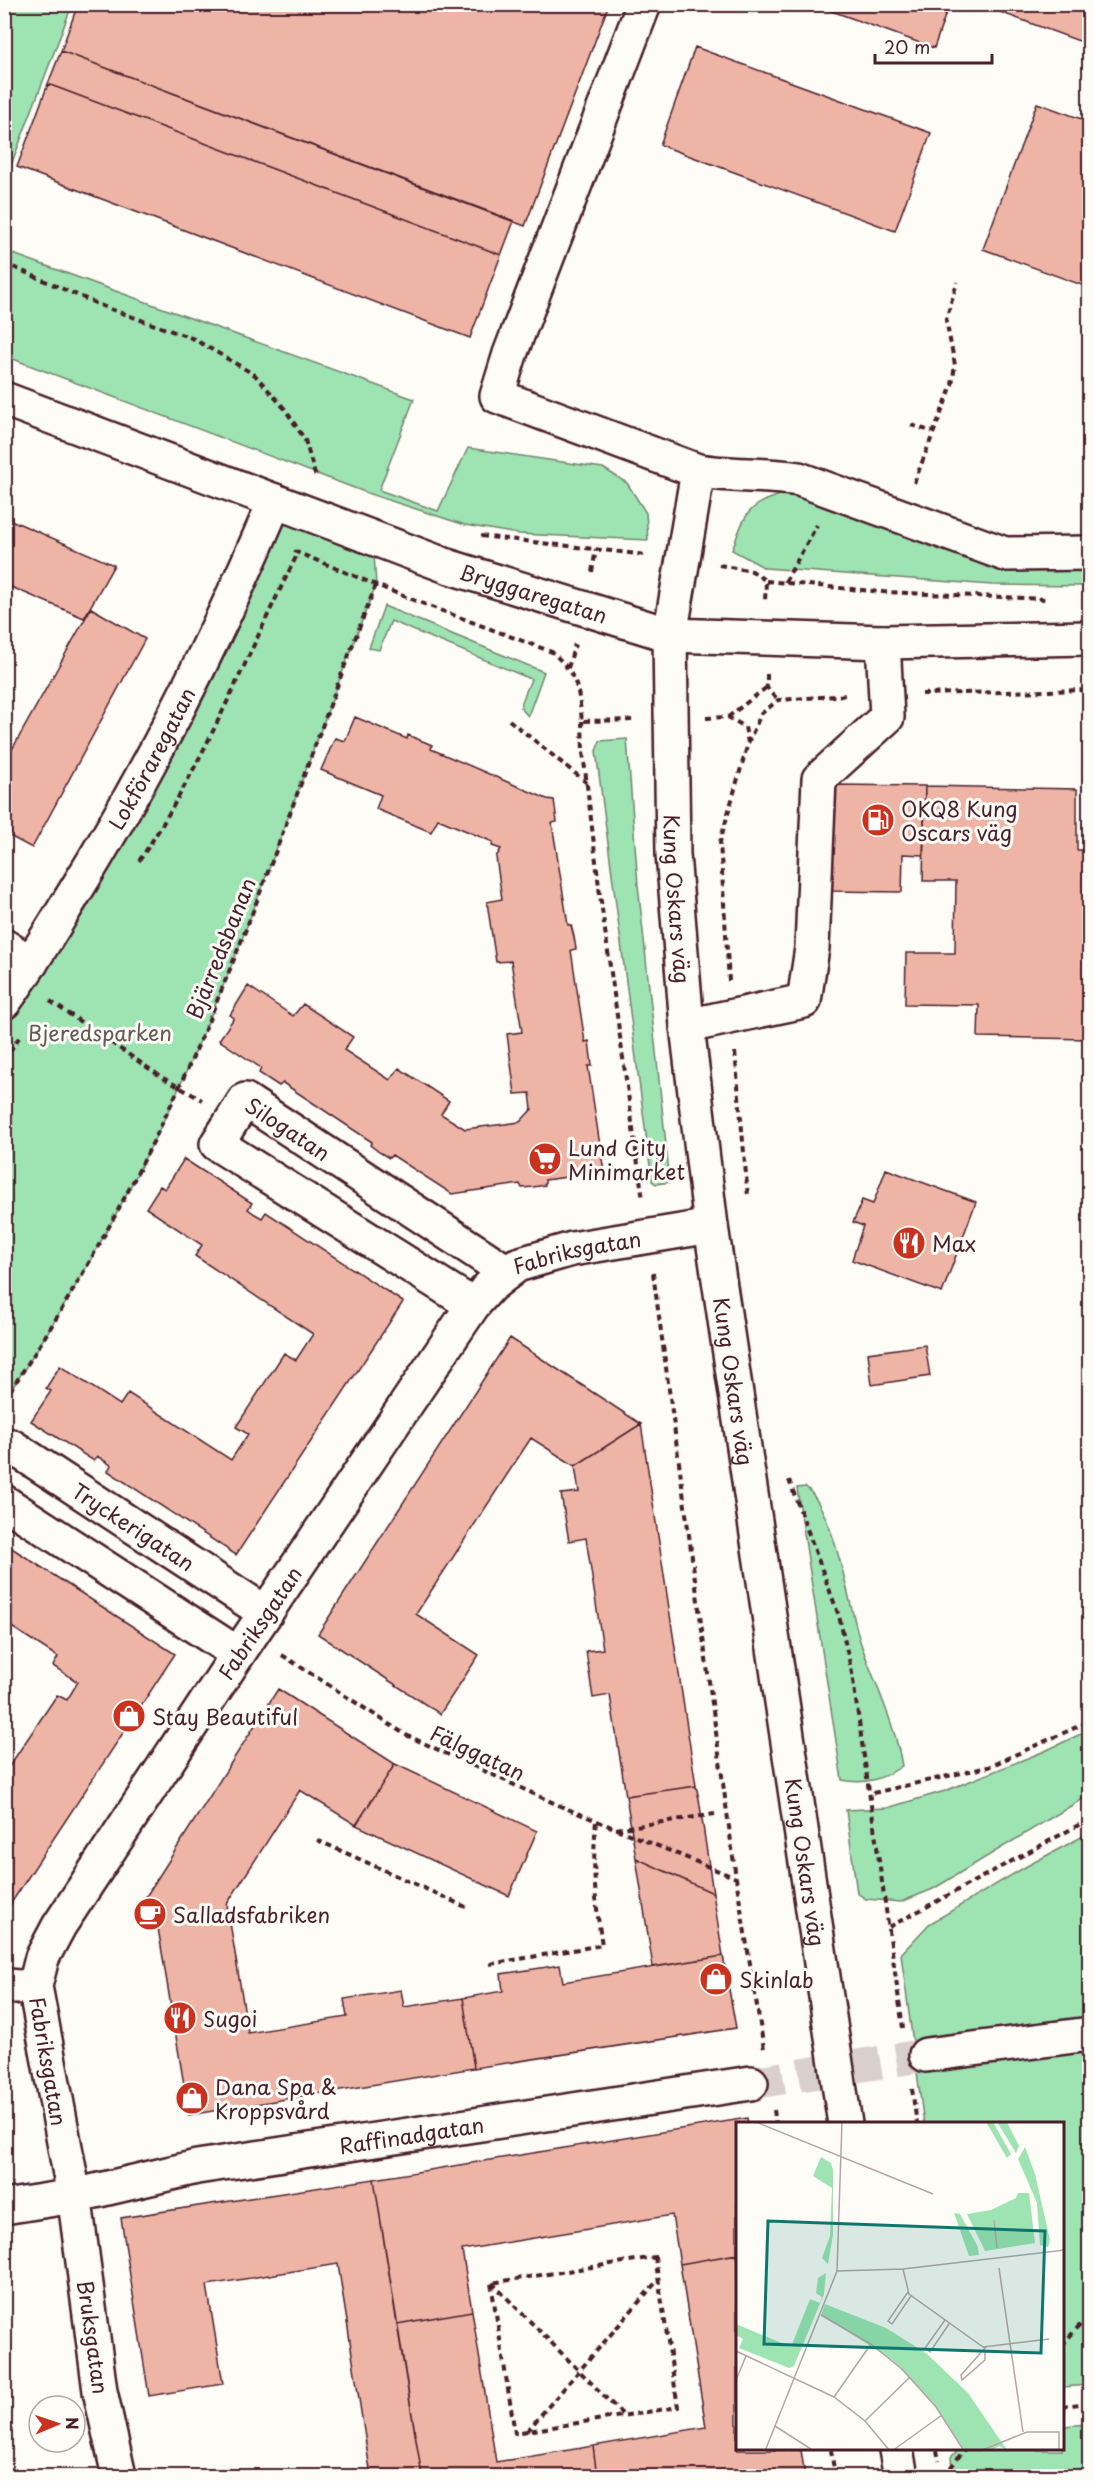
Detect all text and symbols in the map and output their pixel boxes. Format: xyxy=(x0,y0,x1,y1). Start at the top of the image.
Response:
scale bar xyxy=(875,27,992,65)
text: 20 m xyxy=(884,33,930,60)
street label: Bryggaregatan xyxy=(456,555,611,631)
street label: Lokföraregatan xyxy=(100,681,202,835)
place label: OKQ8 Kung Oscars väg xyxy=(901,792,1018,848)
fuel station icon: OKQ8 Kung Oscars väg xyxy=(860,802,896,838)
street label: Kung Oskars väg xyxy=(656,814,699,985)
street label: Bjärredsbanan xyxy=(177,873,263,1023)
park label: Bjeredsparken xyxy=(28,1016,172,1048)
street label: Silogatan xyxy=(239,1088,337,1168)
place label: Lund City Minimarket xyxy=(568,1131,685,1187)
supermarket icon: Lund City Minimarket xyxy=(527,1141,563,1177)
street label: Fabriksgatan xyxy=(509,1222,643,1281)
restaurant icon: Max xyxy=(891,1225,927,1261)
place label: Max xyxy=(932,1227,976,1259)
street label: Kung Oskars väg xyxy=(706,1295,763,1468)
street label: Tryckerigatan xyxy=(66,1474,201,1578)
street label: Fabriksgatan xyxy=(209,1559,309,1686)
shop icon: Stay Beautiful xyxy=(111,1698,147,1734)
place label: Stay Beautiful xyxy=(152,1700,298,1732)
street label: Fälggatan xyxy=(425,1716,531,1788)
street label: Kung Oskars väg xyxy=(778,1776,834,1948)
cafe icon: Salladsfabriken xyxy=(132,1896,168,1932)
place label: Salladsfabriken xyxy=(173,1898,330,1930)
shop icon: Skinlab xyxy=(698,1961,734,1997)
place label: Skinlab xyxy=(739,1963,814,1995)
street label: Fabriksgatan xyxy=(22,1994,76,2128)
restaurant icon: Sugoi xyxy=(162,2000,198,2036)
place label: Sugoi xyxy=(203,2002,257,2034)
place label: Dana Spa & Kroppsvård xyxy=(215,2070,337,2126)
shop icon: Dana Spa & Kroppsvård xyxy=(174,2080,210,2116)
street label: Raffinadgatan xyxy=(337,2108,486,2161)
inset map xyxy=(736,2122,1064,2451)
street label: Bruksgatan xyxy=(70,2278,118,2396)
north arrow xyxy=(27,2394,87,2454)
text: N xyxy=(61,2417,85,2430)

